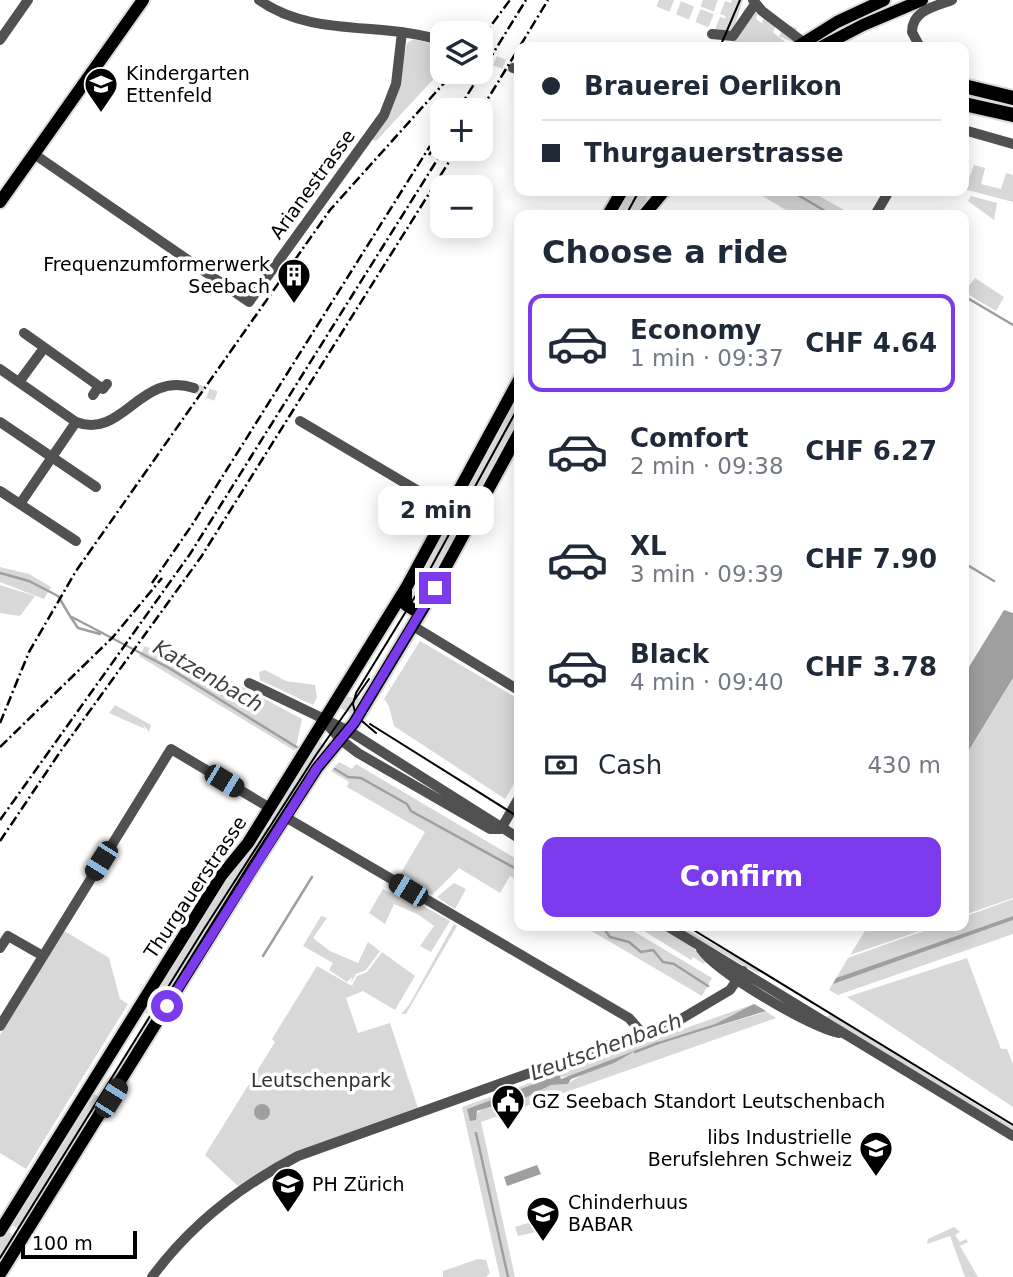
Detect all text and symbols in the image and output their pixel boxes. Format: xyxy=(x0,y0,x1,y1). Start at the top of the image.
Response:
map controls xyxy=(430,21,493,238)
button: layers xyxy=(430,21,493,84)
place label: Kindergarten Ettenfeld xyxy=(126,62,250,106)
school or university icon: Kindergarten Ettenfeld xyxy=(82,65,120,114)
text: Brauerei Oerlikon xyxy=(584,71,842,101)
button: + xyxy=(430,98,493,161)
street label: Arianestrasse xyxy=(265,125,359,243)
text: Thurgauerstrasse xyxy=(584,138,844,168)
button: − xyxy=(430,175,493,238)
text: Choose a ride xyxy=(542,233,788,271)
place label: Frequenzumformerwerk Seebach xyxy=(43,253,270,297)
building icon: Frequenzumformerwerk Seebach xyxy=(275,256,313,305)
icon: car xyxy=(546,312,609,375)
text: Economy xyxy=(630,315,761,345)
text: CHF 4.64 xyxy=(805,328,937,358)
text: 1 min · 09:37 xyxy=(630,345,784,371)
icon: car xyxy=(546,420,609,483)
text: Comfort xyxy=(630,423,748,453)
text: CHF 6.27 xyxy=(805,436,937,466)
text: 2 min · 09:38 xyxy=(630,453,784,479)
callout: 2 min xyxy=(377,486,493,536)
text: 2 min xyxy=(400,497,472,523)
icon: car xyxy=(546,528,609,591)
text: XL xyxy=(630,531,667,561)
text: CHF 7.90 xyxy=(805,544,937,574)
text: 3 min · 09:39 xyxy=(630,561,784,587)
route end xyxy=(419,572,451,604)
water label: Katzenbach xyxy=(149,635,267,717)
icon: car xyxy=(546,636,609,699)
text: Black xyxy=(630,639,709,669)
text: CHF 3.78 xyxy=(805,652,937,682)
text: 4 min · 09:40 xyxy=(630,669,784,695)
icon: cash xyxy=(542,746,580,784)
text: Cash xyxy=(598,750,662,780)
text: 430 m xyxy=(867,752,941,778)
car xyxy=(201,761,248,801)
street label: Thurgauerstrasse xyxy=(139,812,251,963)
button: Confirm xyxy=(542,837,941,917)
car xyxy=(81,838,122,884)
car xyxy=(385,870,432,910)
route start xyxy=(151,990,183,1022)
water label: Leutschenbach xyxy=(527,1008,685,1086)
park label: Leutschenpark xyxy=(251,1069,391,1091)
car xyxy=(91,1075,132,1121)
public building icon: GZ Seebach Standort Leutschenbach xyxy=(489,1082,527,1131)
place label: GZ Seebach Standort Leutschenbach xyxy=(532,1090,885,1112)
place label: libs Industrielle Berufslehren Schweiz xyxy=(648,1126,852,1170)
school or university icon: libs Industrielle Berufslehren Schweiz xyxy=(857,1129,895,1178)
school or university icon: PH Zürich xyxy=(269,1165,307,1214)
place label: PH Zürich xyxy=(312,1173,404,1195)
place label: Chinderhuus BABAR xyxy=(568,1191,688,1235)
school or university icon: Chinderhuus BABAR xyxy=(524,1194,562,1243)
scale bar xyxy=(21,1228,136,1260)
text: 100 m xyxy=(32,1232,93,1254)

